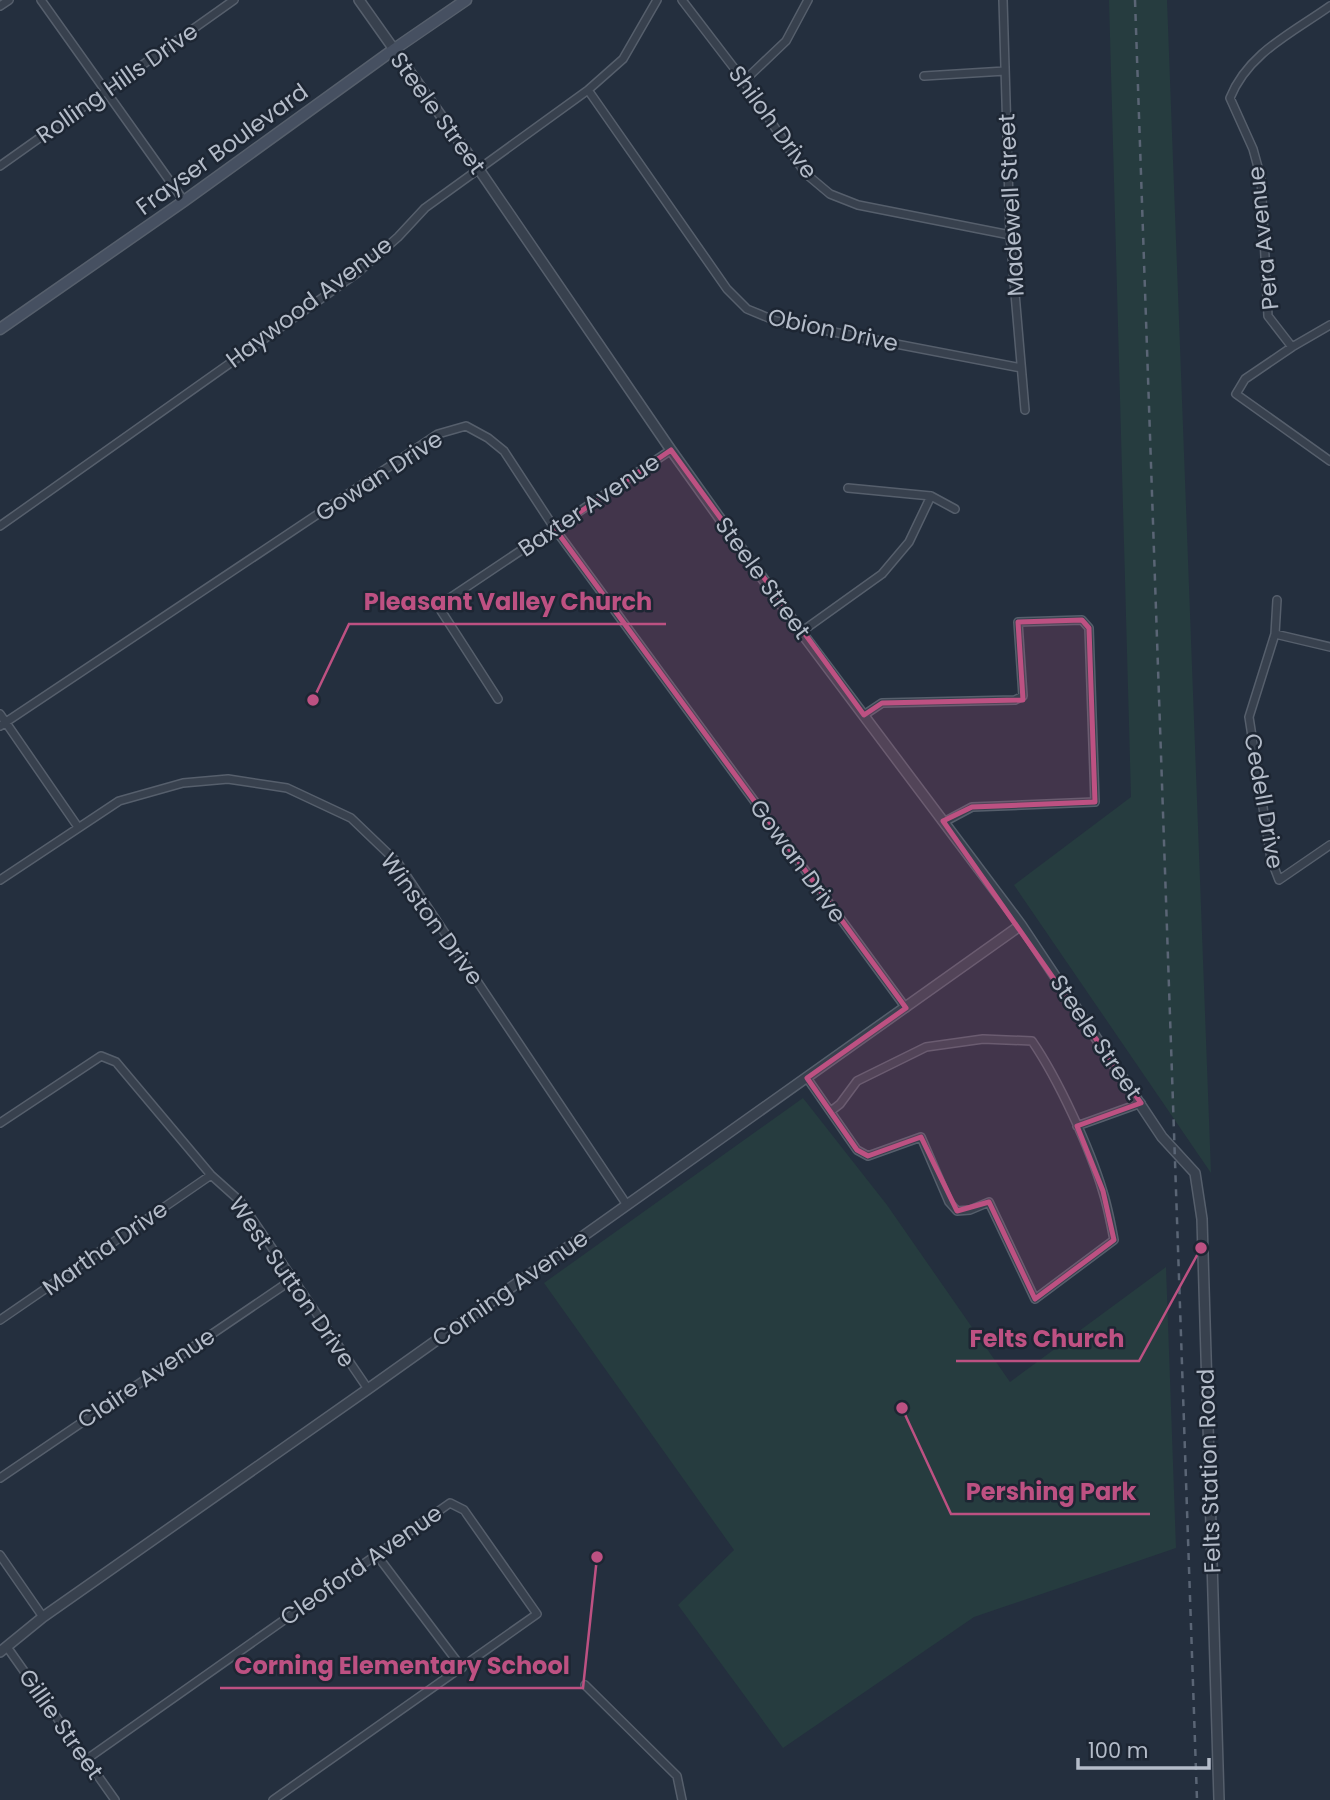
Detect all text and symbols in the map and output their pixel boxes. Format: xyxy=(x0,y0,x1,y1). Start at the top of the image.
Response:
street label: Rolling Hills Drive xyxy=(30,15,204,151)
street label: Steele Street xyxy=(383,45,493,181)
street label: Shiloh Drive xyxy=(721,59,825,185)
street label: Frayser Boulevard xyxy=(129,76,315,222)
street label: Madewell Street xyxy=(990,113,1032,297)
street label: Pera Avenue xyxy=(1240,165,1286,311)
street label: Haywood Avenue xyxy=(219,229,399,375)
street label: Obion Drive xyxy=(765,301,901,359)
street label: Gowan Drive xyxy=(309,423,449,529)
street label: Baxter Avenue xyxy=(512,446,666,564)
street label: Steele Street xyxy=(708,510,818,646)
callout: Pleasant Valley Church xyxy=(349,579,666,624)
text: Pleasant Valley Church xyxy=(364,585,652,618)
street label: Cedell Drive xyxy=(1236,731,1292,871)
street label: Gowan Drive xyxy=(742,793,854,929)
street label: Winston Drive xyxy=(373,846,491,992)
street label: Steele Street xyxy=(1043,968,1149,1106)
street label: West Sutton Drive xyxy=(221,1190,363,1374)
street label: Martha Drive xyxy=(36,1193,174,1303)
street label: Corning Avenue xyxy=(425,1222,595,1354)
callout: Felts Church xyxy=(956,1316,1139,1361)
street label: Claire Avenue xyxy=(71,1320,221,1436)
text: Felts Church xyxy=(970,1322,1124,1355)
street label: Felts Station Road xyxy=(1189,1368,1229,1574)
callout: Pershing Park xyxy=(951,1469,1150,1514)
text: Pershing Park xyxy=(966,1475,1136,1508)
street label: Cleoford Avenue xyxy=(273,1497,449,1633)
callout: Corning Elementary School xyxy=(220,1643,583,1688)
text: Corning Elementary School xyxy=(234,1649,570,1682)
street label: Gillie Street xyxy=(11,1662,111,1786)
scale bar xyxy=(1078,1727,1209,1771)
text: 100 m xyxy=(1088,1736,1148,1765)

